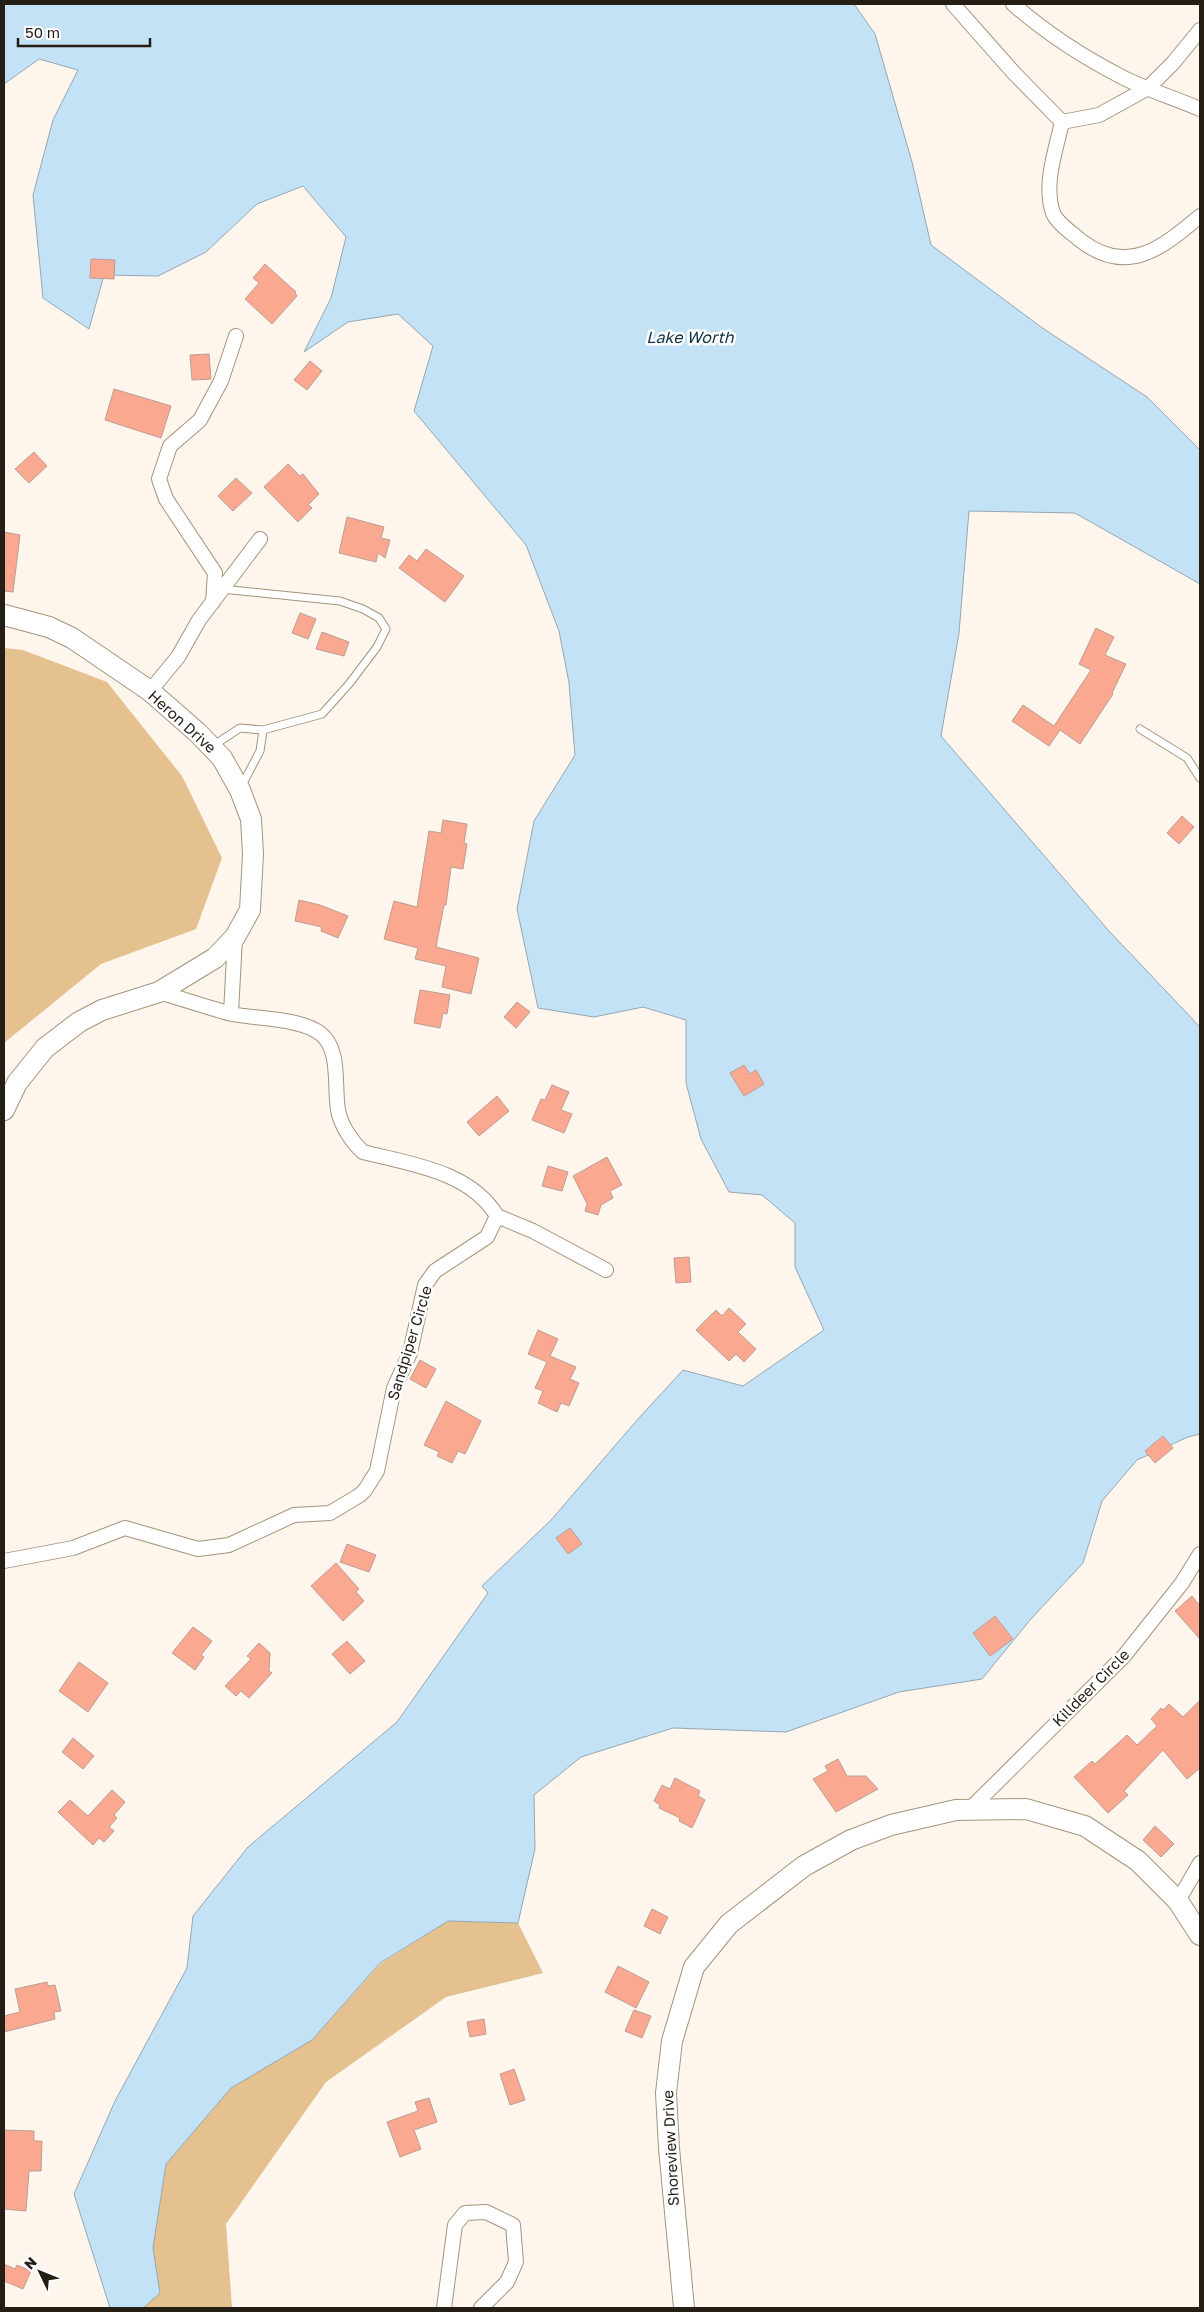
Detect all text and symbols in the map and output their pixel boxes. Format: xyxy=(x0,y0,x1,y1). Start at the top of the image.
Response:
scale bar xyxy=(18,15,150,47)
text: 50 m xyxy=(25,23,60,41)
water label: Lake Worth xyxy=(646,327,735,347)
street label: Heron Drive xyxy=(145,686,220,757)
street label: Sandpiper Circle xyxy=(383,1283,435,1402)
street label: Killdeer Circle xyxy=(1048,1645,1133,1730)
street label: Shoreview Drive xyxy=(658,2089,682,2206)
north arrow xyxy=(15,2247,65,2297)
text: N xyxy=(20,2253,40,2272)

